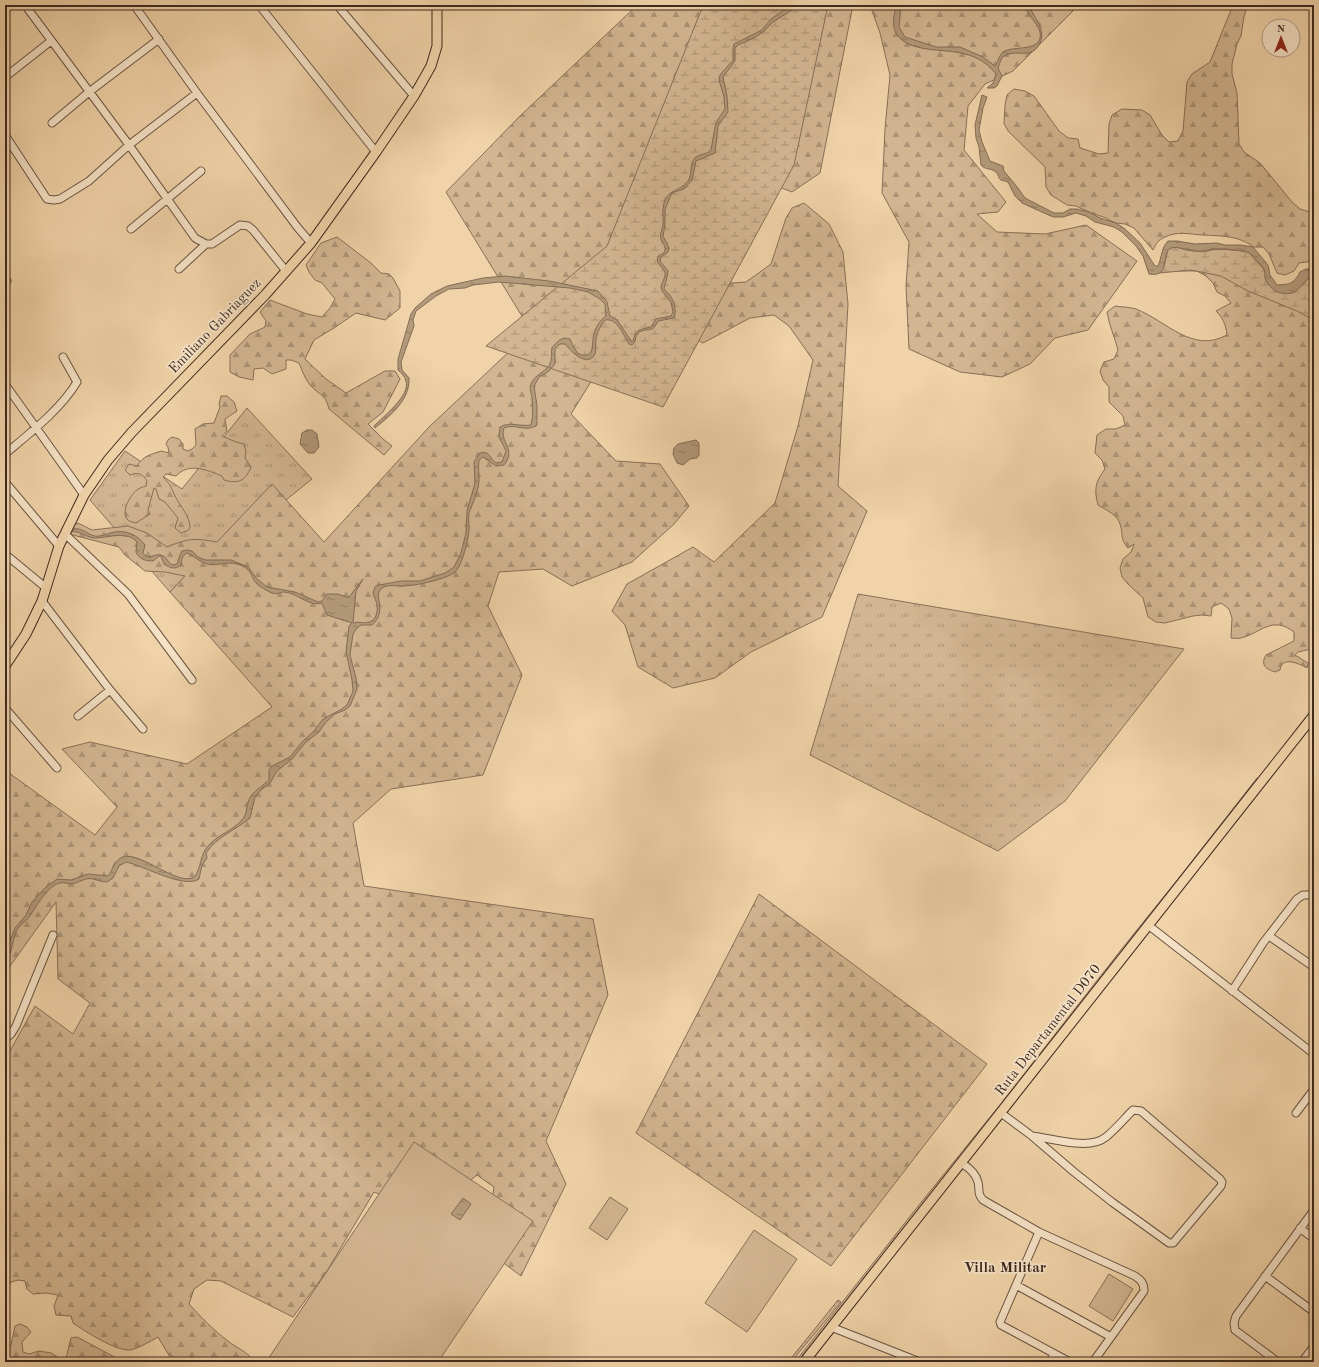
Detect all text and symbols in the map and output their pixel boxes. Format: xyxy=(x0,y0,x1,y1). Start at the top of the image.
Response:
north arrow xyxy=(1261,18,1301,58)
text: N xyxy=(1277,24,1286,35)
street label: Emiliano Gabriaguez xyxy=(166,276,264,376)
street label: Ruta Departamental D070 xyxy=(993,962,1103,1098)
district label: Villa Militar xyxy=(964,1261,1047,1276)

